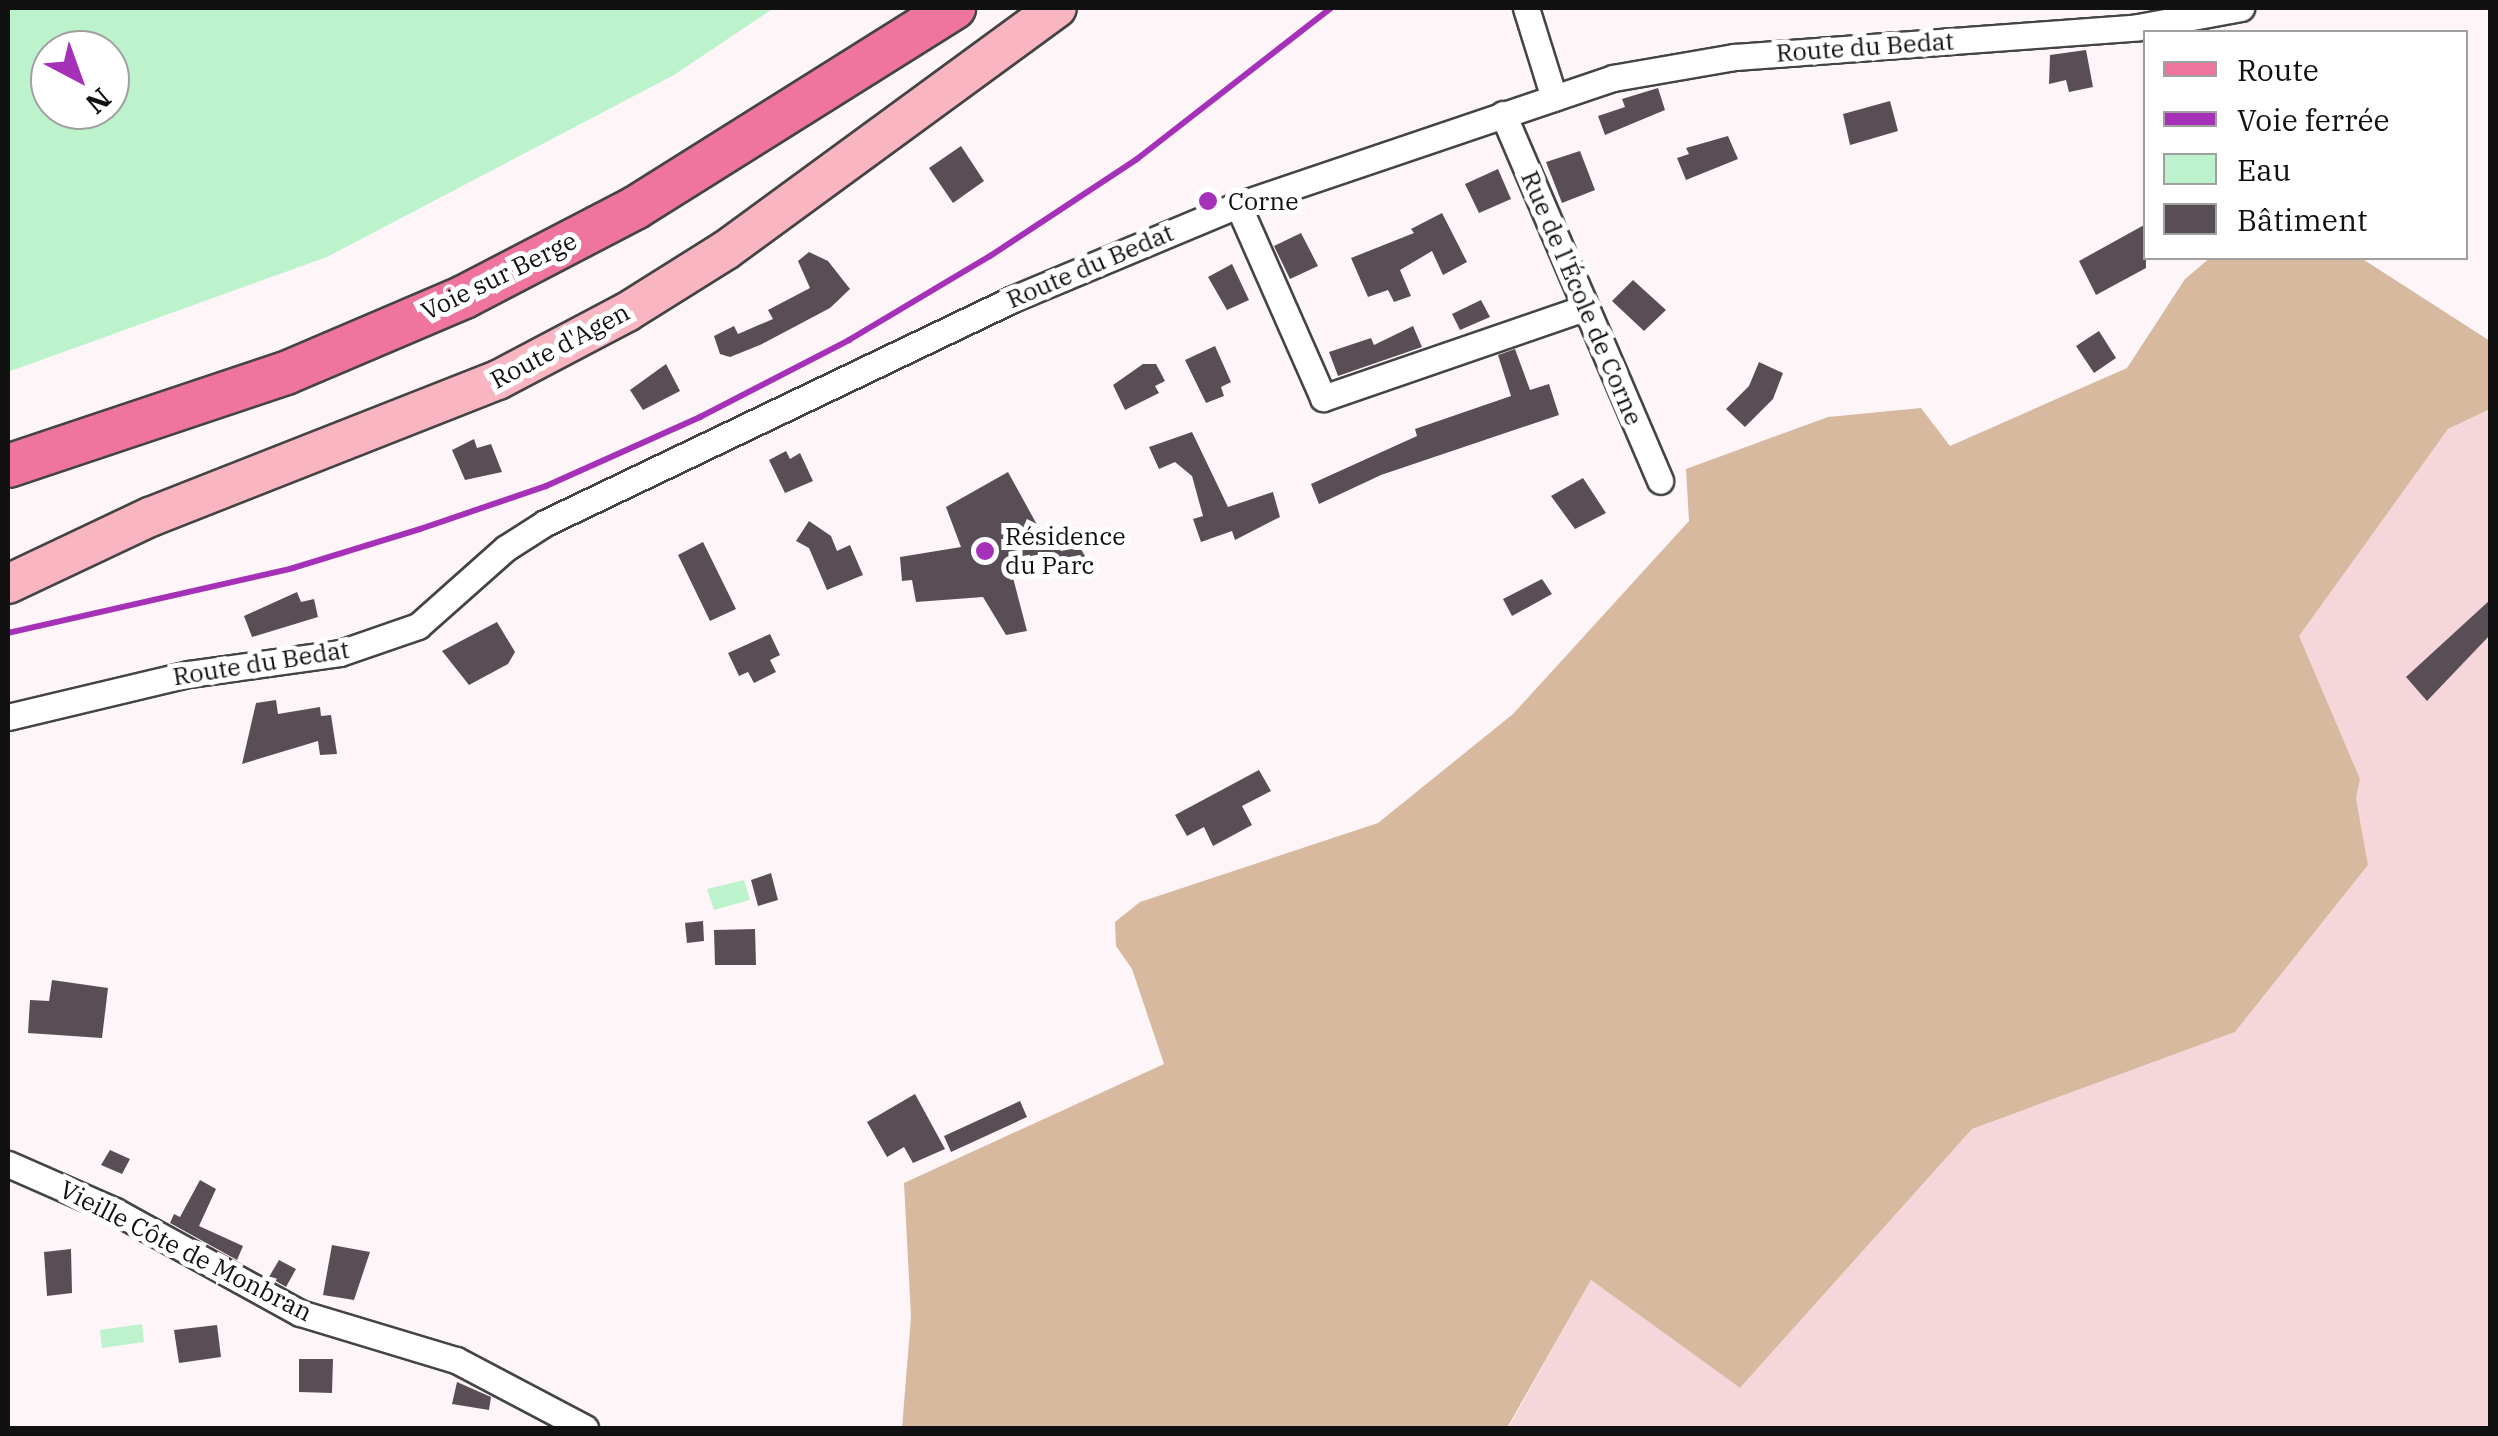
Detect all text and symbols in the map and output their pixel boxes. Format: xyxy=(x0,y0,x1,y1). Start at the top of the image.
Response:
street label: Route du Bedat xyxy=(1775,26,1955,68)
north arrow xyxy=(30,30,130,130)
legend xyxy=(2143,30,2468,260)
text: Route xyxy=(2237,50,2319,89)
text: N xyxy=(78,80,119,123)
text: Voie ferrée xyxy=(2237,100,2390,139)
text: Eau xyxy=(2237,150,2291,189)
street label: Rue de l'École de Corne xyxy=(1515,166,1649,430)
place label: Corne xyxy=(1228,186,1299,216)
marker: Corne xyxy=(1197,190,1219,212)
text: Bâtiment xyxy=(2237,200,2368,239)
street label: Route du Bedat xyxy=(1002,217,1178,315)
street label: Voie sur Berge xyxy=(416,225,582,327)
street label: Route d'Agen xyxy=(485,297,635,395)
place label: Résidence du Parc xyxy=(1005,522,1126,581)
marker: Résidence du Parc xyxy=(974,540,996,562)
street label: Route du Bedat xyxy=(171,634,351,692)
street label: Vieille Côte de Monbran xyxy=(55,1174,317,1328)

